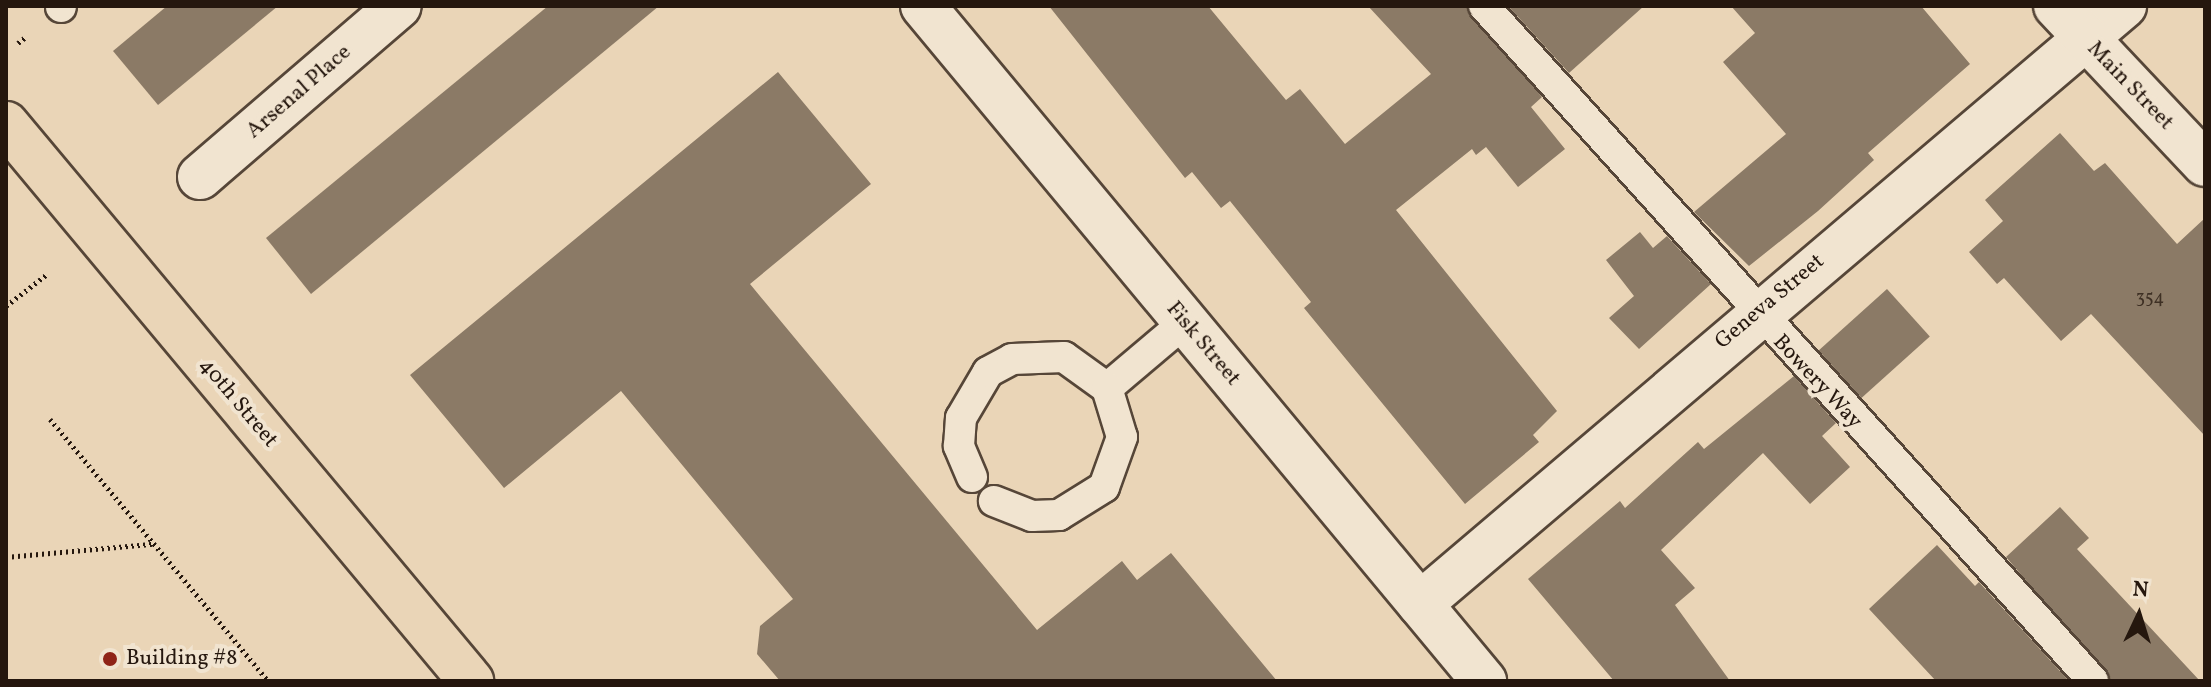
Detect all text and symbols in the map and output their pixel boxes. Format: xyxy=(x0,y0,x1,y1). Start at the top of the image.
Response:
street label: Main Street xyxy=(2081,36,2179,136)
street label: Arsenal Place xyxy=(241,39,357,145)
street label: Geneva Street xyxy=(1710,249,1830,355)
house number: 354 xyxy=(2136,288,2164,310)
street label: Fisk Street xyxy=(1160,297,1246,391)
street label: Bowery Way xyxy=(1766,329,1868,435)
street label: 40th Street xyxy=(193,353,283,453)
north arrow xyxy=(2099,575,2179,655)
text: N xyxy=(2132,575,2150,607)
place label: Building #8 xyxy=(126,646,237,672)
marker: Building #8 xyxy=(101,650,119,668)

